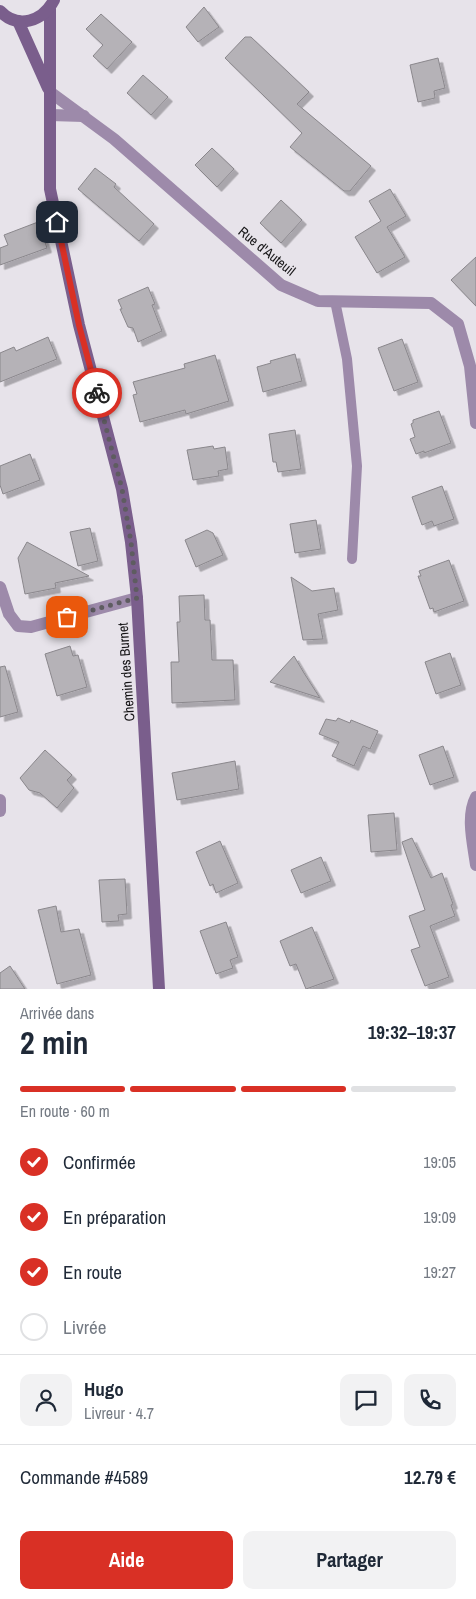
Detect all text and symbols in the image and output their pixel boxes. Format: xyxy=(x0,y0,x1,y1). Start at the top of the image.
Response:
pin xyxy=(36,201,78,243)
icon: home xyxy=(43,208,71,236)
street label: Rue d'Auteuil xyxy=(235,222,299,280)
courier xyxy=(72,368,122,418)
icon: bike xyxy=(83,379,111,407)
pin xyxy=(46,596,88,638)
icon: bag xyxy=(53,603,81,631)
street label: Chemin des Burnet xyxy=(114,622,138,722)
text: Arrivée dans xyxy=(20,1002,94,1024)
text: 19:32–19:37 xyxy=(368,1019,456,1045)
text: 2 min xyxy=(20,1021,89,1064)
text: En route · 60 m xyxy=(20,1100,110,1122)
icon: check xyxy=(20,1148,48,1176)
text: Confirmée xyxy=(63,1149,136,1175)
text: 19:05 xyxy=(423,1151,456,1173)
icon: check xyxy=(20,1203,48,1231)
text: En préparation xyxy=(63,1204,166,1230)
text: 19:09 xyxy=(423,1206,456,1228)
icon: check xyxy=(20,1258,48,1286)
text: En route xyxy=(63,1259,122,1285)
text: 19:27 xyxy=(423,1261,456,1283)
text: Livrée xyxy=(63,1314,106,1340)
button: person xyxy=(20,1374,72,1426)
button: chat xyxy=(340,1374,392,1426)
button: phone xyxy=(404,1374,456,1426)
text: Hugo xyxy=(84,1376,124,1402)
text: Livreur · 4.7 xyxy=(84,1402,154,1424)
text: Commande #4589 xyxy=(20,1464,148,1490)
text: 12.79 € xyxy=(404,1464,456,1490)
button: Aide xyxy=(20,1531,233,1589)
button: Partager xyxy=(243,1531,456,1589)

